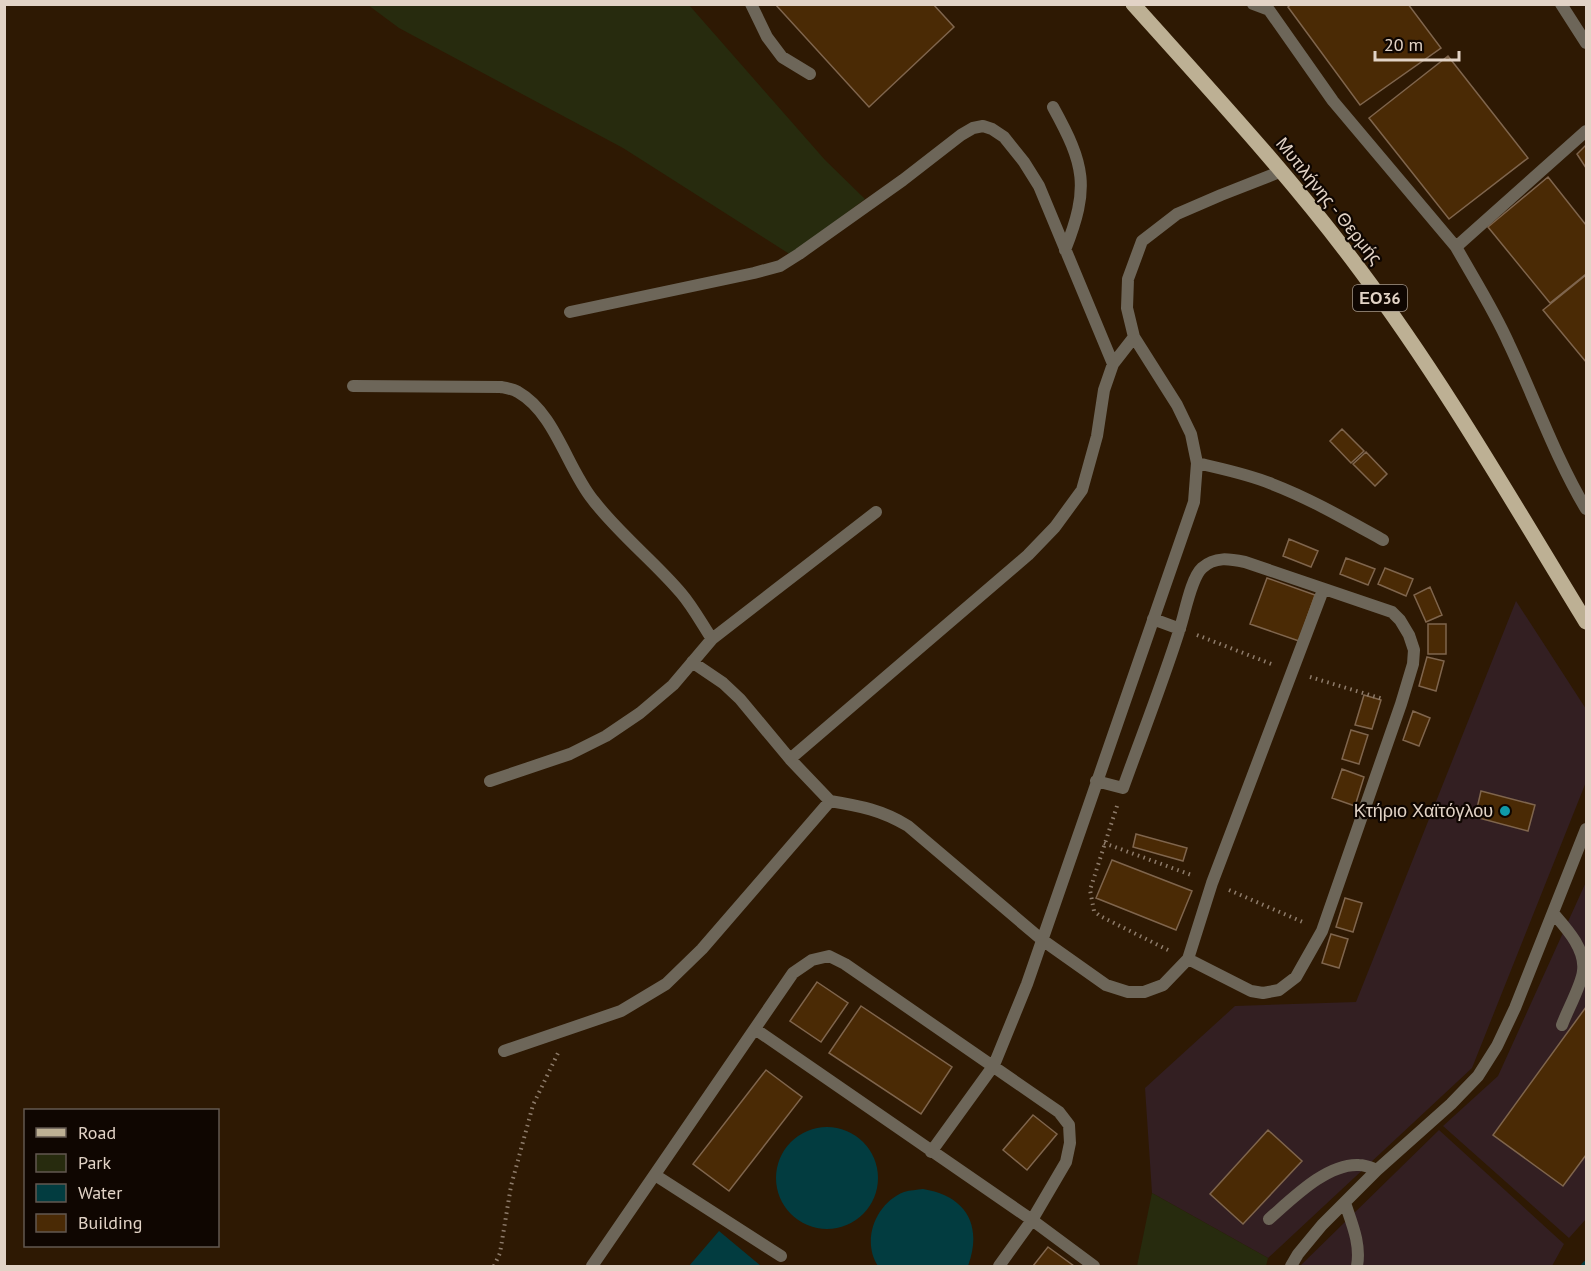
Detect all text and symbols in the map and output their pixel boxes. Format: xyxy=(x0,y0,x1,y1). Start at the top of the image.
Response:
scale bar xyxy=(1375,24,1459,62)
text: 20 m xyxy=(1384,33,1423,56)
street label: Μυτιλήνης - Θερμής xyxy=(1271,133,1388,269)
road number: ΕΟ36 xyxy=(1353,285,1407,311)
place label: Κτήριο Χαϊτόγλου xyxy=(1354,799,1493,822)
marker: Κτήριο Χαϊτόγλου xyxy=(1498,804,1512,818)
legend xyxy=(24,1109,219,1247)
text: Road xyxy=(78,1121,116,1144)
text: Park xyxy=(78,1151,111,1174)
text: Water xyxy=(78,1181,122,1204)
text: Building xyxy=(78,1211,142,1234)

